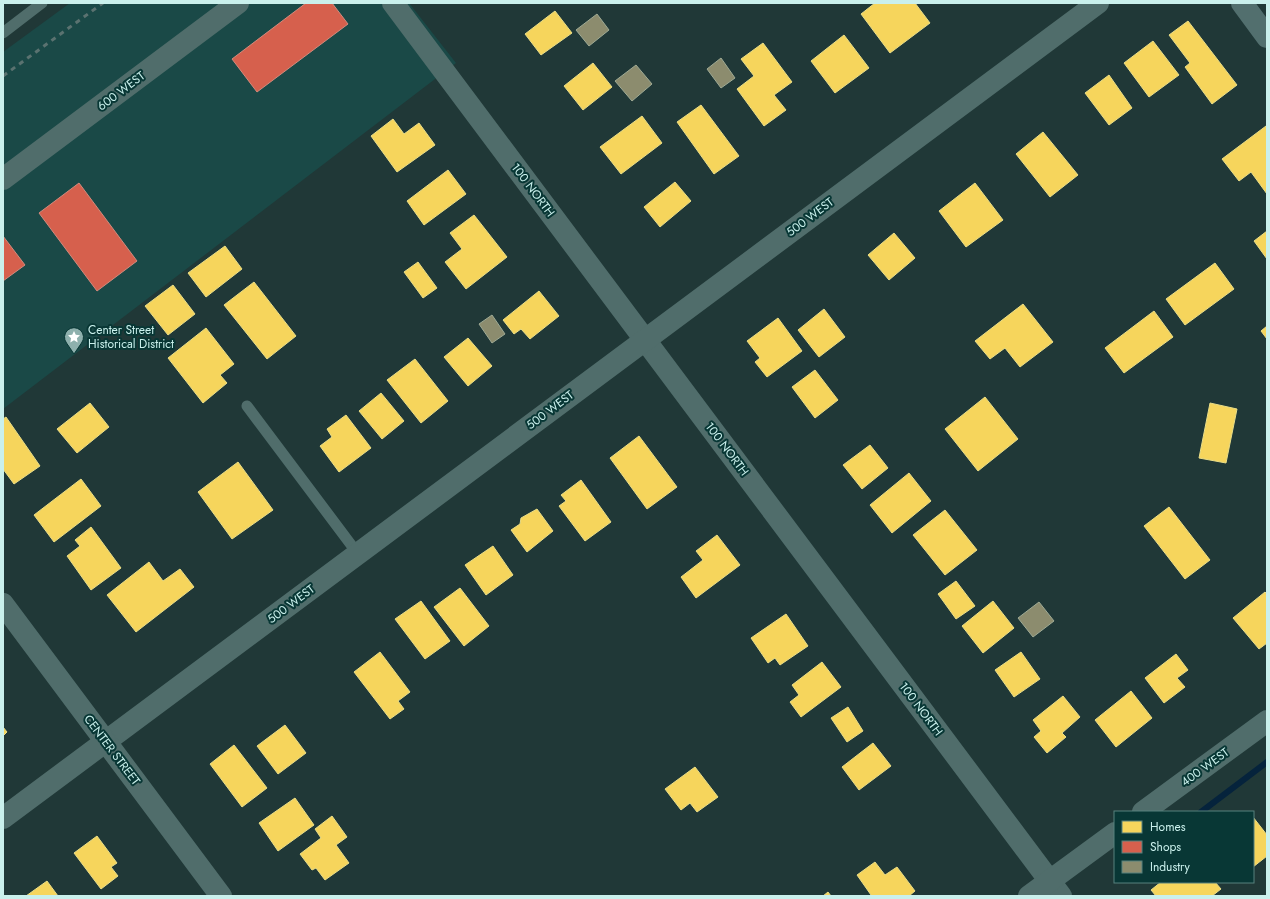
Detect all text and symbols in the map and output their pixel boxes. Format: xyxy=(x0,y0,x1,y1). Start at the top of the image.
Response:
street label: 600 WEST xyxy=(93,67,149,115)
street label: 100 NORTH xyxy=(507,159,559,221)
street label: 500 WEST xyxy=(782,193,838,241)
place label: Center Street Historical District xyxy=(88,321,174,353)
place icon: Center Street Historical District xyxy=(63,326,85,354)
street label: 500 WEST xyxy=(522,386,578,434)
street label: 100 NORTH xyxy=(701,418,753,480)
street label: 500 WEST xyxy=(263,580,319,628)
street label: 100 NORTH xyxy=(895,678,947,740)
street label: CENTER STREET xyxy=(79,711,145,789)
street label: 400 WEST xyxy=(1177,743,1233,791)
legend xyxy=(1114,811,1254,883)
text: Homes xyxy=(1150,818,1186,836)
text: Shops xyxy=(1150,838,1181,856)
text: Industry xyxy=(1150,858,1191,876)

